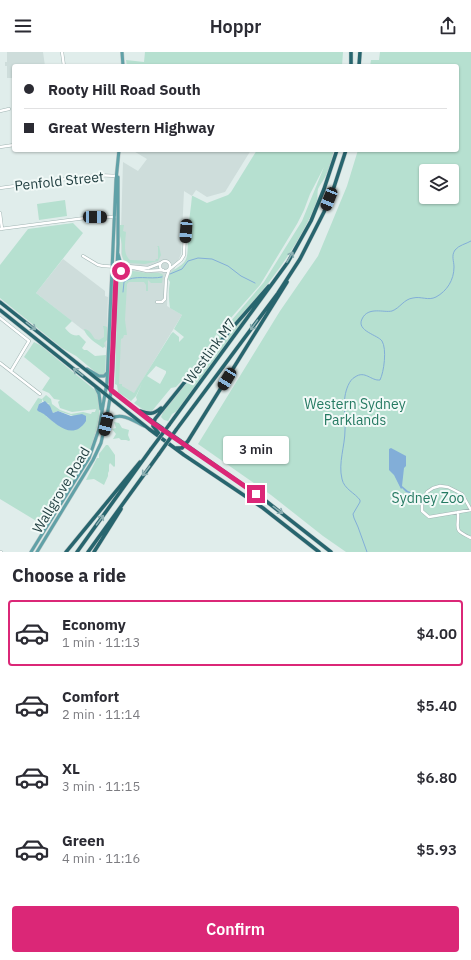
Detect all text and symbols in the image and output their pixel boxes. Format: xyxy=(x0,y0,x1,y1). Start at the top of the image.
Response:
icon: menu xyxy=(12,15,34,37)
text: Hoppr xyxy=(210,15,261,38)
icon: share xyxy=(437,15,459,37)
text: Rooty Hill Road South xyxy=(48,80,201,99)
text: Great Western Highway xyxy=(48,118,215,137)
map controls xyxy=(419,164,459,204)
button: layers xyxy=(419,164,459,204)
street label: Penfold Street xyxy=(13,167,105,195)
car xyxy=(319,186,339,212)
car xyxy=(83,211,107,223)
car xyxy=(179,219,193,243)
one-way arrow xyxy=(287,251,295,263)
route start xyxy=(112,262,130,280)
street label: Westlink M7 xyxy=(180,314,240,388)
one-way arrow xyxy=(250,319,258,330)
one-way arrow xyxy=(25,322,36,331)
car xyxy=(216,366,238,392)
one-way arrow xyxy=(72,368,83,377)
park label: Western Sydney Parklands xyxy=(304,395,406,429)
car xyxy=(97,411,115,437)
callout: 3 min xyxy=(223,436,289,464)
text: 3 min xyxy=(239,441,273,458)
street label: Wallgrove Road xyxy=(28,444,94,536)
one-way arrow xyxy=(142,466,150,477)
route end xyxy=(247,485,265,503)
park label: Sydney Zoo xyxy=(392,489,465,507)
one-way arrow xyxy=(272,506,283,515)
one-way arrow xyxy=(96,515,104,526)
text: Choose a ride xyxy=(12,564,126,587)
icon: car xyxy=(14,615,50,651)
text: Economy xyxy=(62,615,126,634)
text: $4.00 xyxy=(417,624,457,643)
text: 1 min · 11:13 xyxy=(62,634,140,651)
icon: car xyxy=(14,687,50,723)
text: Comfort xyxy=(62,687,119,706)
text: $5.40 xyxy=(417,696,457,715)
text: 2 min · 11:14 xyxy=(62,706,140,723)
icon: car xyxy=(14,759,50,795)
text: XL xyxy=(62,759,80,778)
text: $6.80 xyxy=(417,768,457,787)
text: 3 min · 11:15 xyxy=(62,778,140,795)
icon: car xyxy=(14,831,50,867)
text: Green xyxy=(62,831,105,850)
text: $5.93 xyxy=(417,840,457,859)
text: 4 min · 11:16 xyxy=(62,850,140,867)
button: Confirm xyxy=(12,906,459,952)

